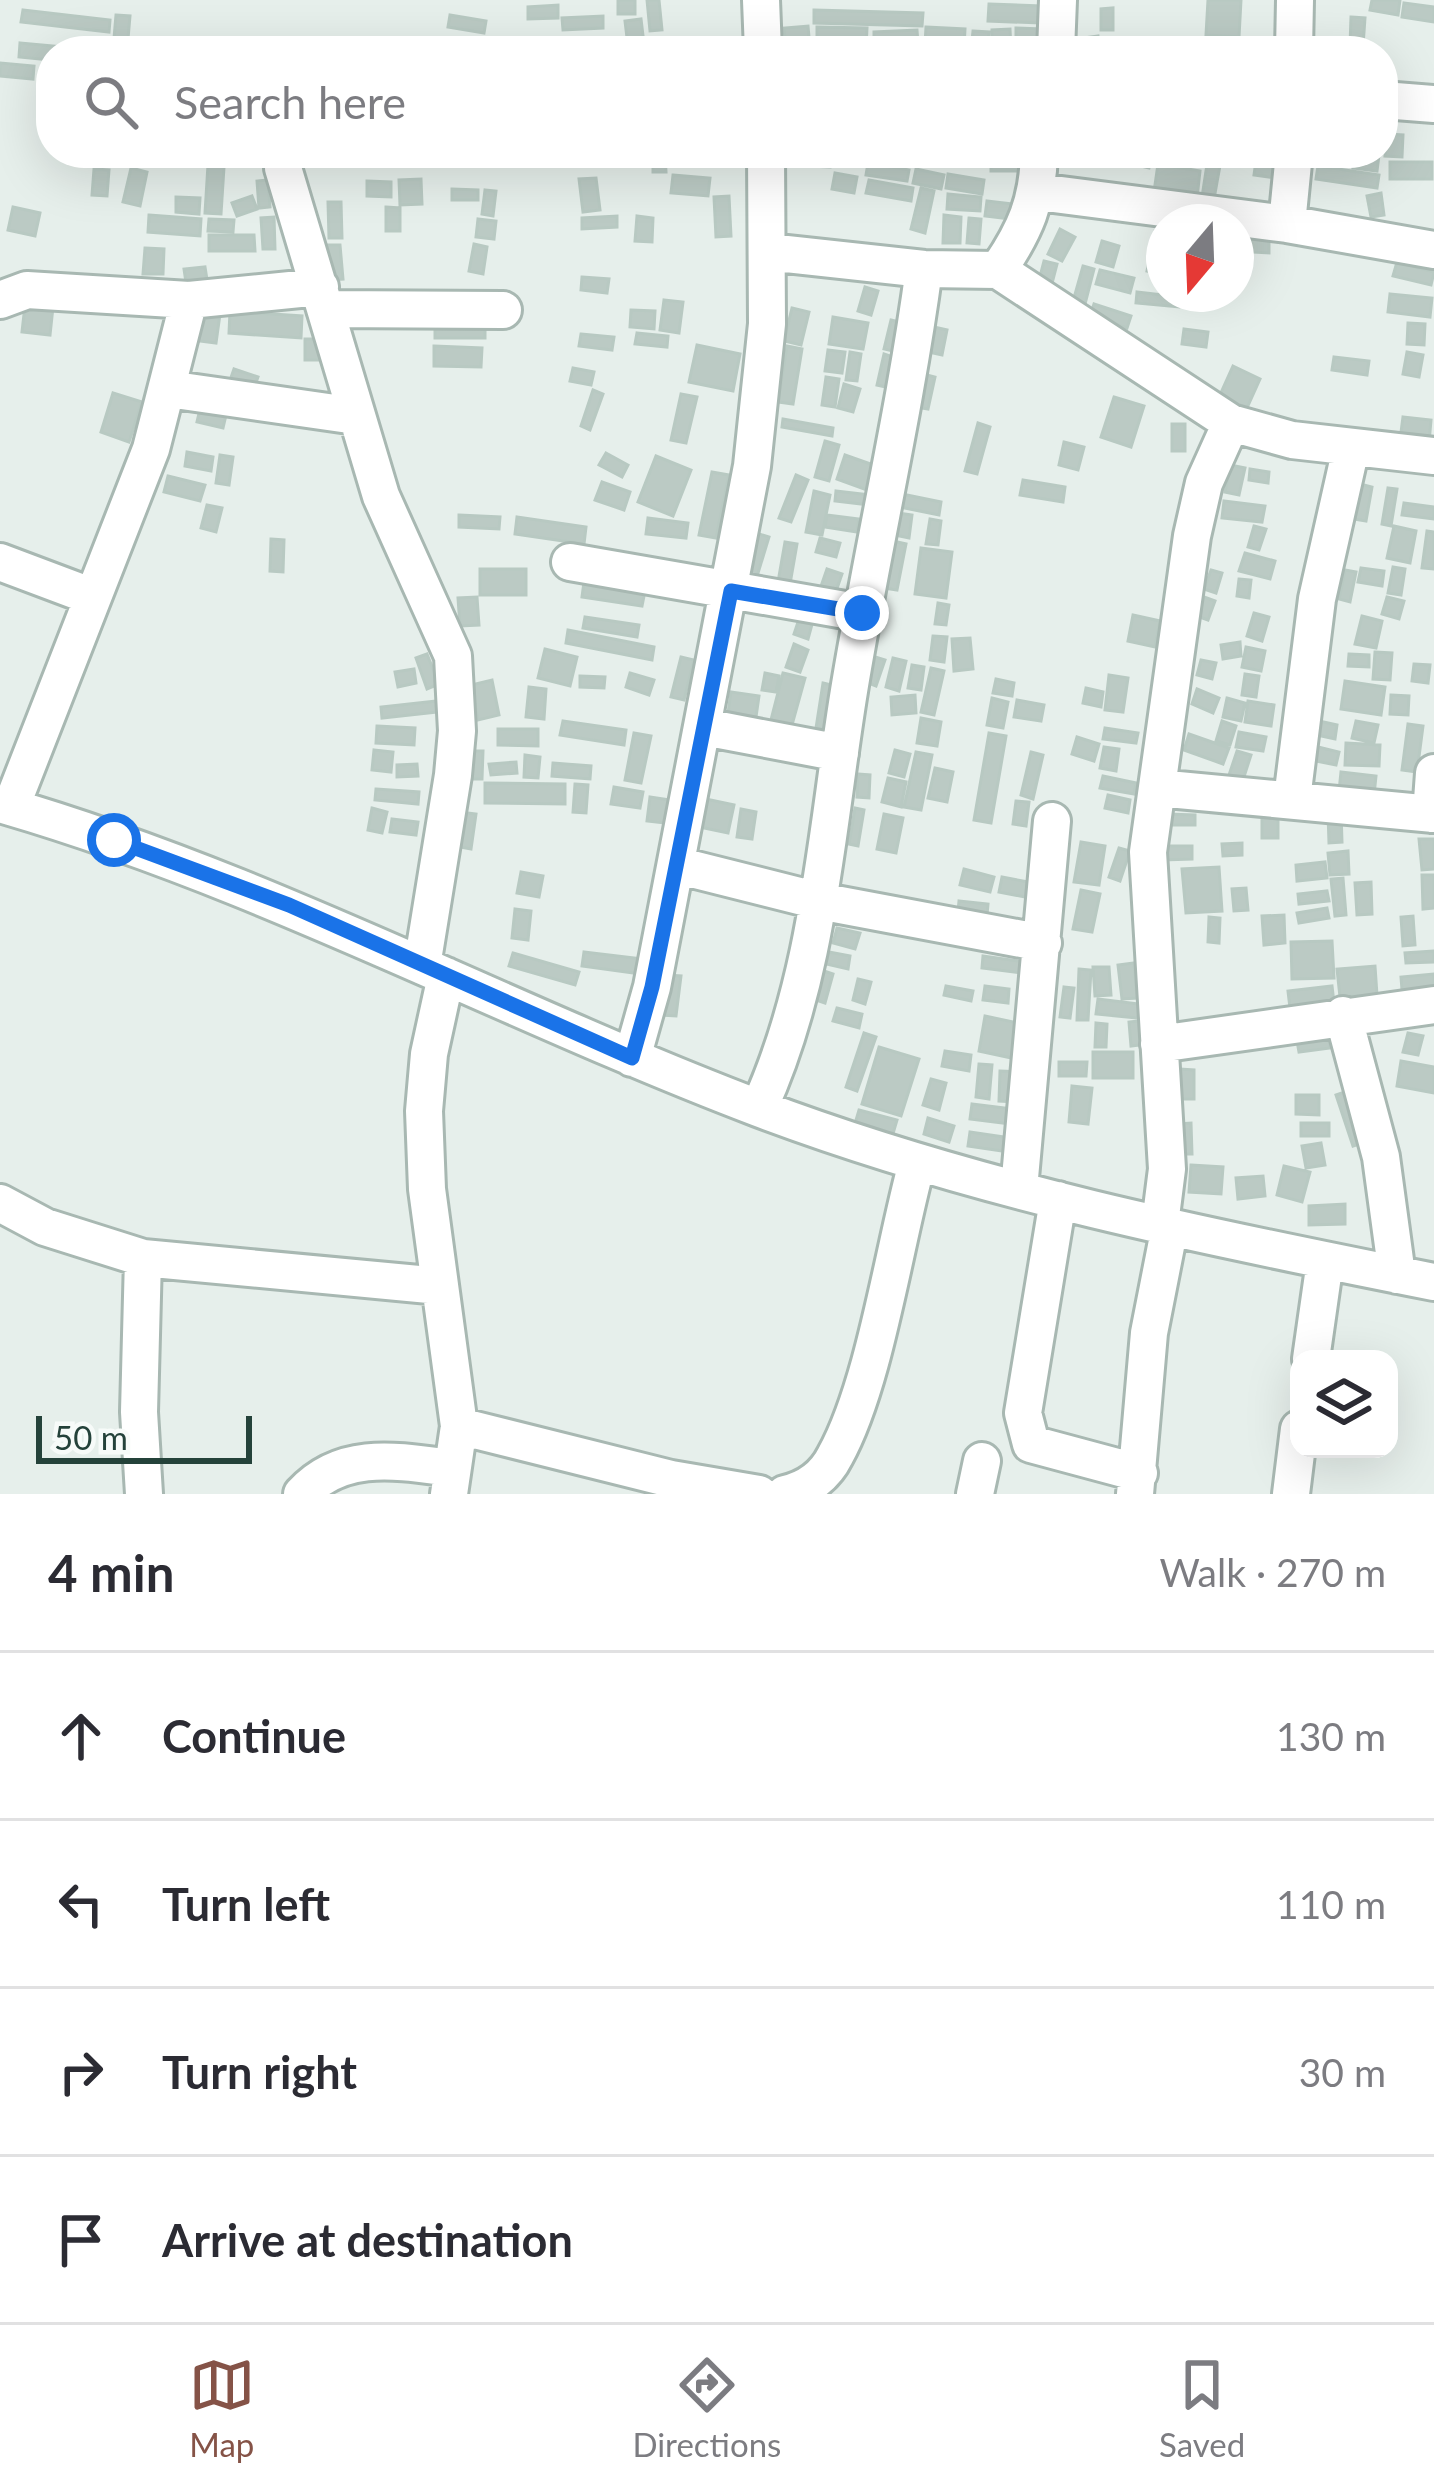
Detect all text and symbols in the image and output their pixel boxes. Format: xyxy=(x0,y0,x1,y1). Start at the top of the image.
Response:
search box xyxy=(36,36,1398,168)
icon: search xyxy=(78,69,144,135)
text: Search here xyxy=(174,75,406,129)
north arrow xyxy=(1146,204,1254,312)
route end xyxy=(835,586,889,640)
route start xyxy=(87,813,141,867)
map controls xyxy=(1290,1350,1398,1458)
button: layers xyxy=(1290,1350,1398,1458)
scale bar xyxy=(36,1410,252,1463)
text: 50 m xyxy=(54,1417,128,1457)
text: 4 min xyxy=(48,1542,174,1603)
text: Walk · 270 m xyxy=(1159,1549,1386,1595)
icon: ahead xyxy=(48,1703,114,1769)
text: Continue xyxy=(162,1709,346,1763)
text: 130 m xyxy=(1276,1713,1386,1759)
icon: left xyxy=(48,1871,114,1937)
text: Turn left xyxy=(162,1877,330,1931)
text: 110 m xyxy=(1276,1881,1386,1927)
icon: right xyxy=(48,2039,114,2105)
text: Turn right xyxy=(162,2045,357,2099)
text: 30 m xyxy=(1299,2049,1386,2095)
icon: arrive xyxy=(48,2207,114,2273)
text: Arrive at destination xyxy=(162,2213,573,2267)
tab: Map xyxy=(189,2352,255,2464)
tab: Directions xyxy=(632,2352,781,2464)
tab: Saved xyxy=(1159,2352,1245,2464)

